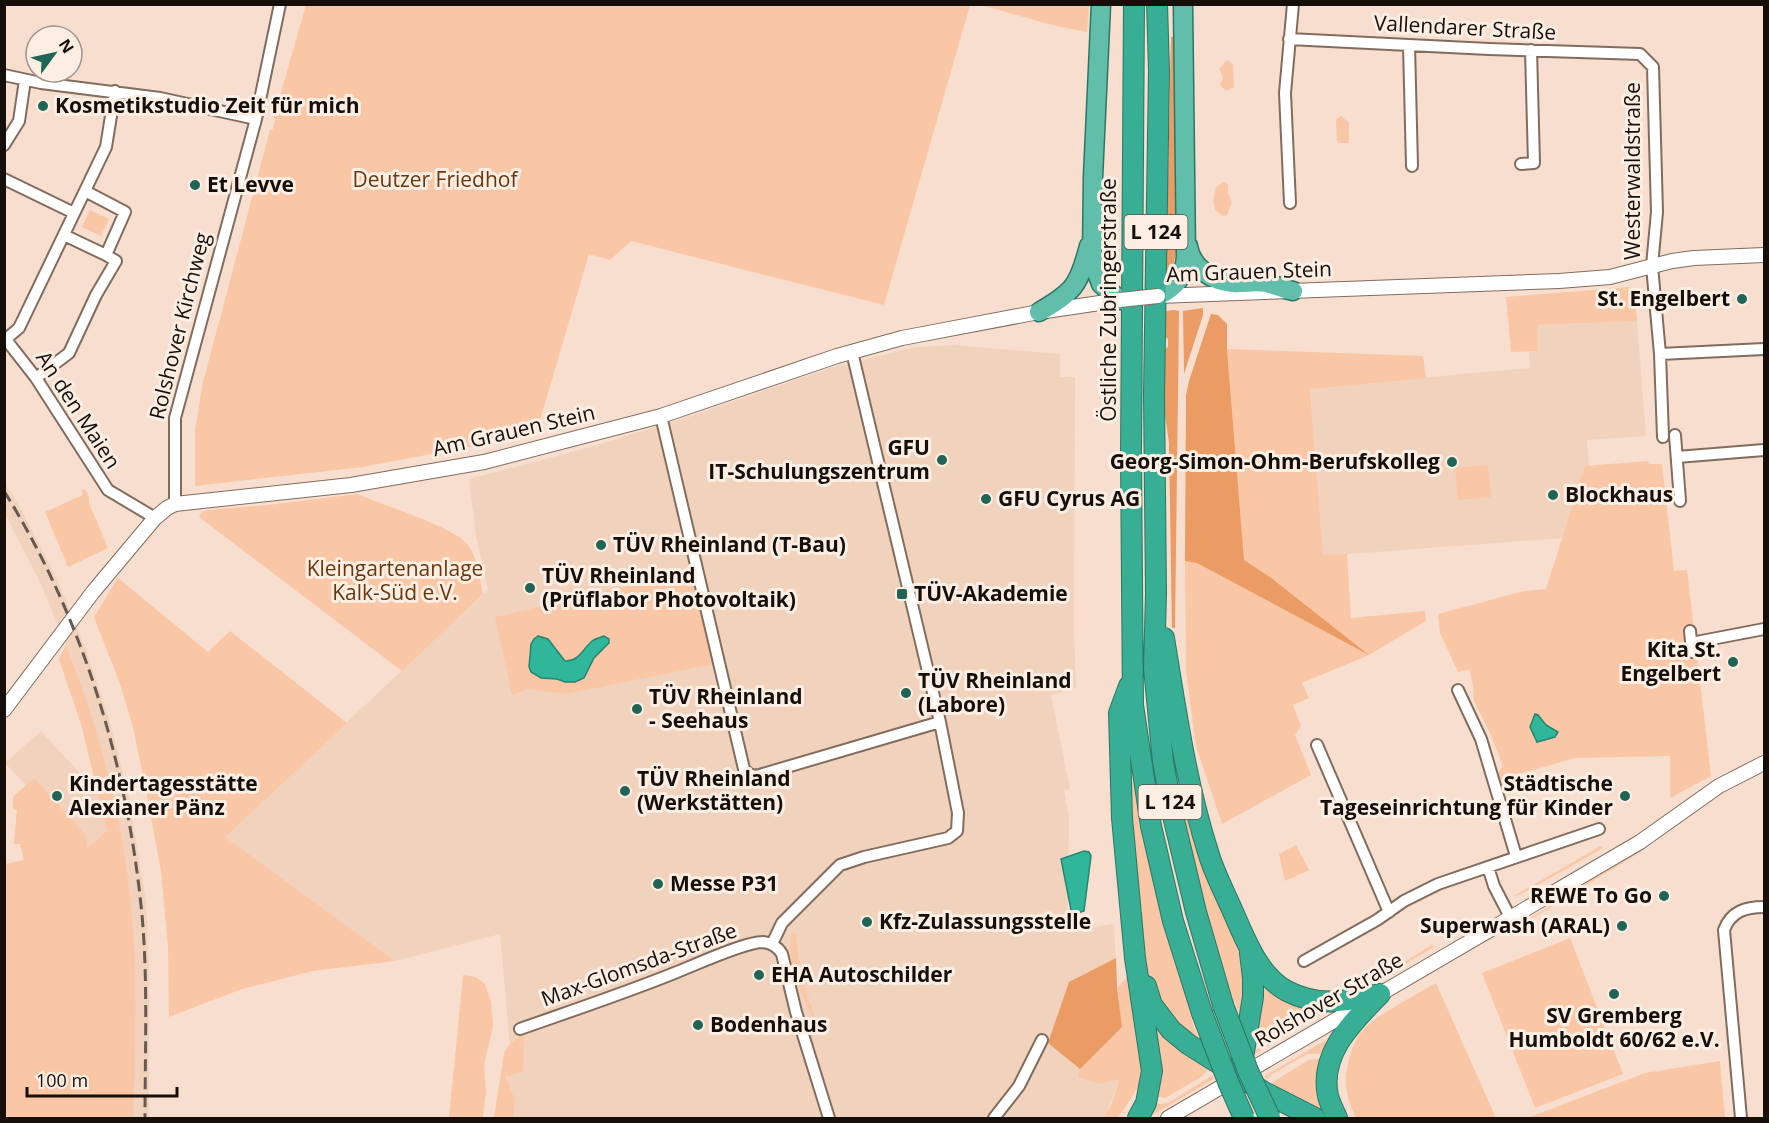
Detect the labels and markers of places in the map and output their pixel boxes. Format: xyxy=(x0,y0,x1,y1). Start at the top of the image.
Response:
place label: Kosmetikstudio Zeit für mich xyxy=(55,91,360,119)
marker: Kosmetikstudio Zeit für mich xyxy=(36,99,50,113)
place label: Et Levve xyxy=(207,170,294,198)
marker: Et Levve xyxy=(188,178,202,192)
place label: St. Engelbert xyxy=(1597,284,1730,312)
marker: St. Engelbert xyxy=(1735,292,1749,306)
place label: GFU IT-Schulungszentrum xyxy=(708,433,930,485)
place label: Georg-Simon-Ohm-Berufskolleg xyxy=(1110,447,1440,475)
marker: GFU IT-Schulungszentrum xyxy=(935,453,949,467)
marker: Georg-Simon-Ohm-Berufskolleg xyxy=(1445,455,1459,469)
place label: Blockhaus xyxy=(1565,480,1673,508)
place label: GFU Cyrus AG xyxy=(998,484,1140,512)
marker: Blockhaus xyxy=(1546,488,1560,502)
marker: GFU Cyrus AG xyxy=(979,492,993,506)
place label: TÜV Rheinland (T-Bau) xyxy=(613,530,846,558)
marker: TÜV Rheinland (T-Bau) xyxy=(594,538,608,552)
place label: TÜV Rheinland (Prüflabor Photovoltaik) xyxy=(542,561,796,613)
place label: TÜV-Akademie xyxy=(914,579,1068,607)
marker: TÜV Rheinland (Prüflabor Photovoltaik) xyxy=(523,581,537,595)
marker: TÜV-Akademie xyxy=(895,587,909,601)
place label: Kita St. Engelbert xyxy=(1620,635,1721,687)
marker: Kita St. Engelbert xyxy=(1726,655,1740,669)
place label: TÜV Rheinland (Labore) xyxy=(918,666,1072,718)
place label: TÜV Rheinland - Seehaus xyxy=(649,682,803,734)
marker: TÜV Rheinland (Labore) xyxy=(899,686,913,700)
marker: TÜV Rheinland - Seehaus xyxy=(630,702,644,716)
place label: TÜV Rheinland (Werkstätten) xyxy=(637,764,791,816)
place label: Kindertagesstätte Alexianer Pänz xyxy=(69,769,258,821)
place label: Städtische Tageseinrichtung für Kinder xyxy=(1320,769,1613,821)
marker: TÜV Rheinland (Werkstätten) xyxy=(618,784,632,798)
marker: Kindertagesstätte Alexianer Pänz xyxy=(50,789,64,803)
marker: Städtische Tageseinrichtung für Kinder xyxy=(1618,789,1632,803)
place label: Messe P31 xyxy=(670,869,778,897)
marker: Messe P31 xyxy=(651,877,665,891)
place label: REWE To Go xyxy=(1530,881,1652,909)
marker: REWE To Go xyxy=(1657,889,1671,903)
place label: Kfz-Zulassungsstelle xyxy=(879,907,1091,935)
place label: Superwash (ARAL) xyxy=(1420,911,1610,939)
marker: Kfz-Zulassungsstelle xyxy=(860,915,874,929)
marker: Superwash (ARAL) xyxy=(1615,919,1629,933)
place label: EHA Autoschilder xyxy=(771,960,953,988)
marker: EHA Autoschilder xyxy=(752,968,766,982)
marker: SV Gremberg Humboldt 60/62 e.V. xyxy=(1607,987,1621,1001)
place label: SV Gremberg Humboldt 60/62 e.V. xyxy=(1508,1001,1720,1053)
place label: Bodenhaus xyxy=(710,1010,827,1038)
marker: Bodenhaus xyxy=(691,1018,705,1032)

